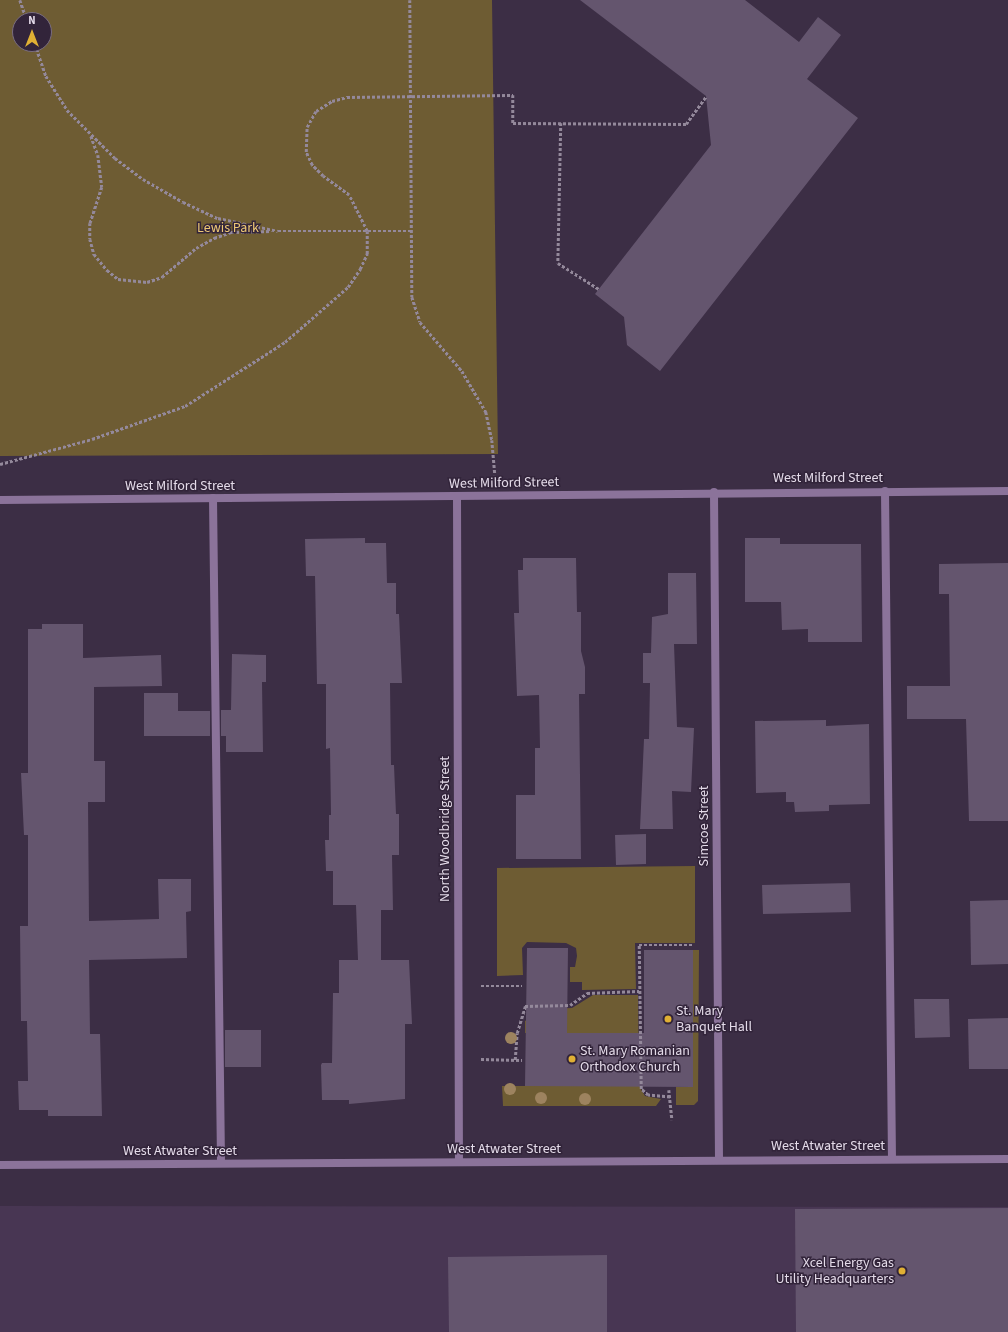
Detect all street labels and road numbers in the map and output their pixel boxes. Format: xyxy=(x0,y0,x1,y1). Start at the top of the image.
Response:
street label: West Milford Street xyxy=(773,470,883,486)
street label: West Milford Street xyxy=(449,474,559,492)
street label: West Milford Street xyxy=(125,478,235,494)
street label: North Woodbridge Street xyxy=(437,756,453,902)
street label: Simcoe Street xyxy=(696,785,712,867)
street label: West Atwater Street xyxy=(771,1138,885,1154)
street label: West Atwater Street xyxy=(447,1141,561,1157)
street label: West Atwater Street xyxy=(123,1143,237,1159)

